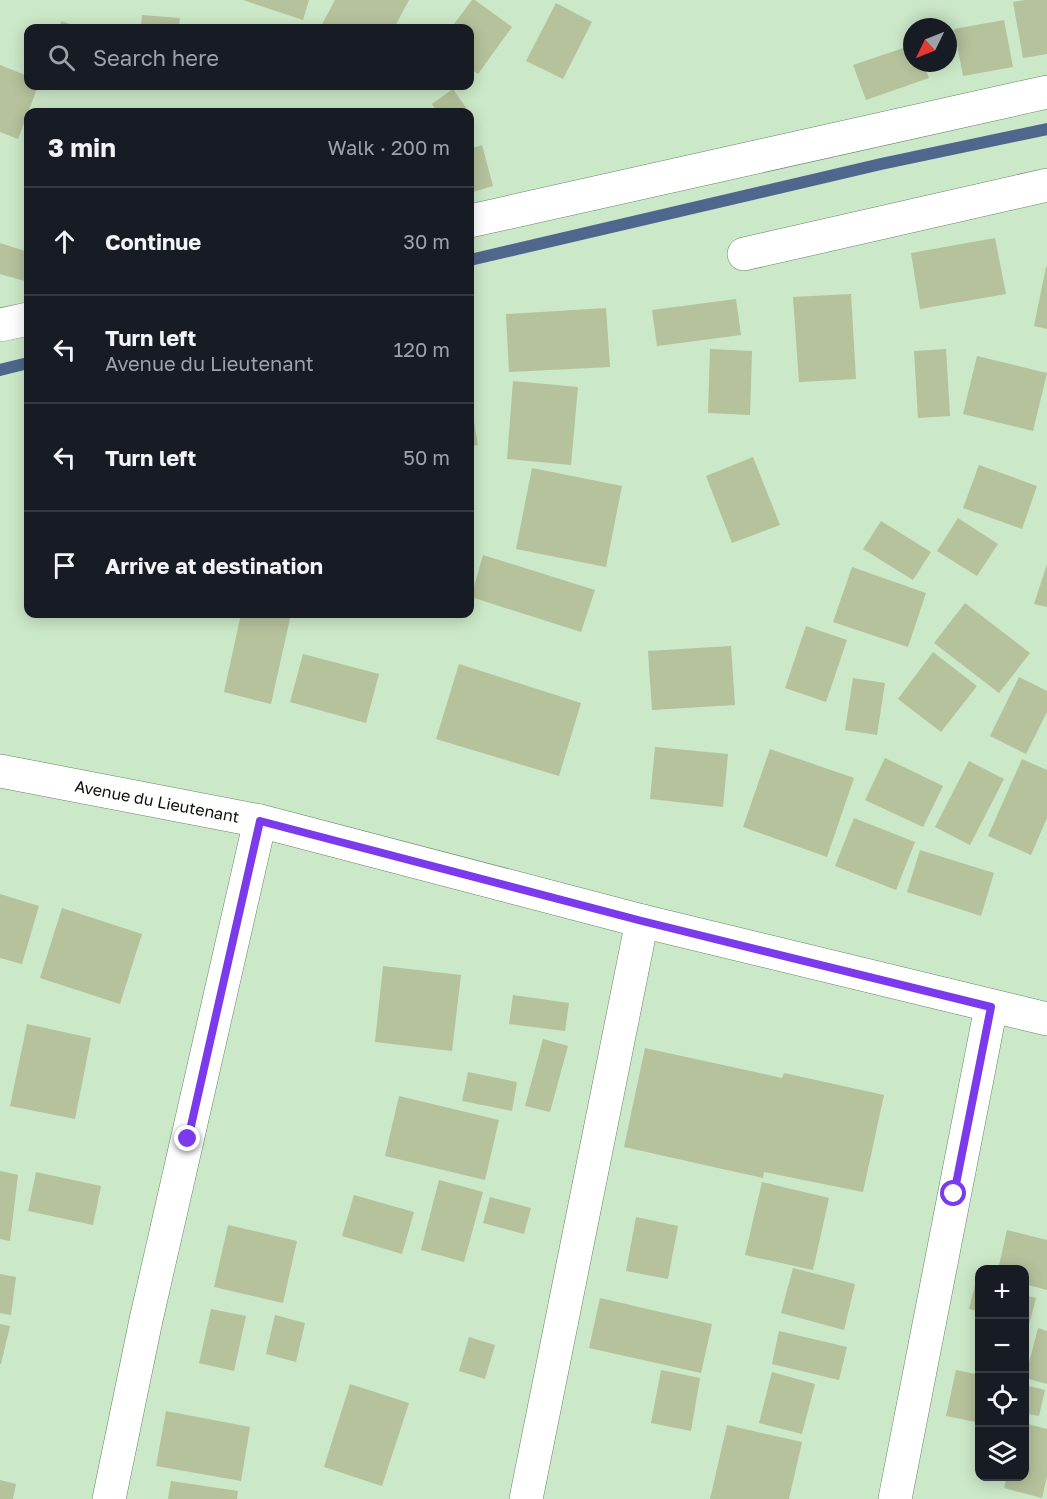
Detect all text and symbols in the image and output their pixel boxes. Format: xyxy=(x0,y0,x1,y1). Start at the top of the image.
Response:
north arrow xyxy=(903,18,957,72)
search box xyxy=(24,24,474,90)
icon: search xyxy=(45,41,78,74)
text: Search here xyxy=(93,44,219,71)
text: 3 min xyxy=(48,132,116,163)
text: Walk · 200 m xyxy=(328,135,450,159)
icon: ahead xyxy=(48,225,81,258)
text: Continue xyxy=(105,228,201,255)
text: 30 m xyxy=(403,229,450,253)
text: Turn left xyxy=(105,324,196,351)
icon: left xyxy=(48,333,81,366)
text: 120 m xyxy=(394,337,450,361)
text: Avenue du Lieutenant xyxy=(105,351,314,375)
icon: left xyxy=(48,441,81,474)
text: Turn left xyxy=(105,444,196,471)
text: 50 m xyxy=(403,445,450,469)
icon: arrive xyxy=(48,549,81,582)
text: Arrive at destination xyxy=(105,552,323,579)
street label: Avenue du Lieutenant xyxy=(73,776,241,827)
route end xyxy=(174,1125,200,1151)
route start xyxy=(940,1180,966,1206)
map controls xyxy=(975,1265,1029,1481)
button: + xyxy=(975,1265,1029,1319)
button: − xyxy=(975,1319,1029,1373)
button: locate xyxy=(975,1373,1029,1427)
button: layers xyxy=(975,1427,1029,1481)

